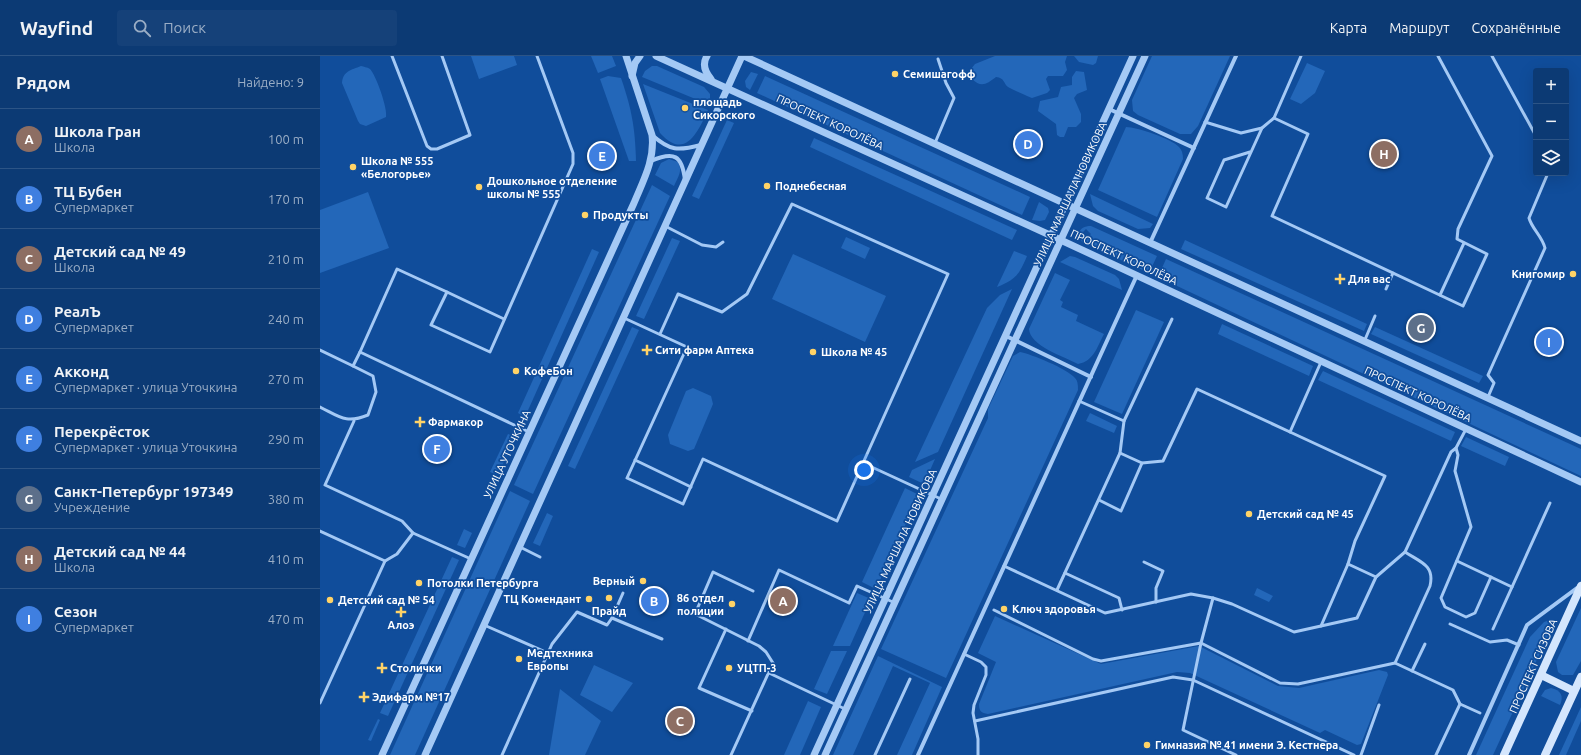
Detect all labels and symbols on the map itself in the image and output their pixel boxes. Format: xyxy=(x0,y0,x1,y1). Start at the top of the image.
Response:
place label: Семишагофф xyxy=(903,68,976,80)
marker: Семишагофф xyxy=(890,69,900,79)
street label: ПРОСПЕКТ КОРОЛЁВА xyxy=(775,92,886,152)
place label: площадь Сикорского xyxy=(693,96,756,121)
marker: площадь Сикорского xyxy=(680,103,690,113)
street label: УЛИЦА МАРШАЛА НОВИКОВА xyxy=(1031,119,1109,268)
pin: D xyxy=(1015,129,1041,159)
pin: H xyxy=(1371,139,1397,169)
pin: E xyxy=(589,141,615,171)
place label: Школа № 555 «Белогорье» xyxy=(361,155,433,180)
marker: Школа № 555 «Белогорье» xyxy=(348,162,358,172)
place label: Дошкольное отделение школы № 555 xyxy=(487,175,617,200)
place label: Поднебесная xyxy=(775,180,847,192)
marker: Поднебесная xyxy=(762,181,772,191)
marker: Дошкольное отделение школы № 555 xyxy=(474,182,484,192)
place label: Продукты xyxy=(593,209,648,221)
marker: Продукты xyxy=(580,210,590,220)
street label: ПРОСПЕКТ КОРОЛЁВА xyxy=(1069,227,1180,287)
place label: Книгомир xyxy=(1511,268,1565,280)
marker: Книгомир xyxy=(1568,269,1578,279)
place label: Для вас xyxy=(1348,273,1391,285)
marker: Для вас xyxy=(1335,274,1345,284)
pin: G xyxy=(1408,313,1434,343)
pin: I xyxy=(1536,327,1562,357)
place label: Сити фарм Аптека xyxy=(655,344,754,356)
marker: Сити фарм Аптека xyxy=(642,345,652,355)
place label: Школа № 45 xyxy=(821,346,887,358)
marker: Школа № 45 xyxy=(808,347,818,357)
street label: ПРОСПЕКТ КОРОЛЁВА xyxy=(1363,364,1474,424)
place label: КофеБон xyxy=(524,365,573,377)
marker: КофеБон xyxy=(511,366,521,376)
street label: УЛИЦА УТОЧКИНА xyxy=(481,407,533,500)
place label: Фармакор xyxy=(428,416,484,428)
marker: Фармакор xyxy=(415,417,425,427)
pin: F xyxy=(424,434,450,464)
your location xyxy=(854,460,874,480)
street label: УЛИЦА МАРШАЛА НОВИКОВА xyxy=(861,466,939,615)
place label: Детский сад № 45 xyxy=(1257,508,1354,520)
marker: Детский сад № 45 xyxy=(1244,509,1254,519)
place label: Верный xyxy=(593,575,635,587)
marker: Верный xyxy=(638,576,648,586)
place label: Потолки Петербурга xyxy=(427,577,539,589)
marker: Потолки Петербурга xyxy=(414,578,424,588)
pin: B xyxy=(641,586,667,616)
pin: A xyxy=(770,586,796,616)
place label: 86 отдел полиции xyxy=(677,592,724,617)
place label: ТЦ Комендант xyxy=(503,593,581,605)
marker: Прайд xyxy=(604,593,614,603)
place label: Детский сад № 54 xyxy=(338,594,435,606)
marker: ТЦ Комендант xyxy=(584,594,594,604)
marker: Детский сад № 54 xyxy=(325,595,335,605)
marker: 86 отдел полиции xyxy=(727,599,737,609)
place label: Ключ здоровья xyxy=(1012,603,1096,615)
marker: Ключ здоровья xyxy=(999,604,1009,614)
place label: Прайд xyxy=(592,605,626,617)
marker: Алоэ xyxy=(396,607,406,617)
street label: ПРОСПЕКТ СИЗОВА xyxy=(1507,616,1560,715)
place label: Алоэ xyxy=(388,619,415,631)
place label: Медтехника Европы xyxy=(527,647,593,672)
marker: Медтехника Европы xyxy=(514,654,524,664)
place label: Столички xyxy=(390,662,442,674)
place label: УЦТП-3 xyxy=(737,662,777,674)
marker: Столички xyxy=(377,663,387,673)
marker: УЦТП-3 xyxy=(724,663,734,673)
place label: Эдифарм №17 xyxy=(372,691,450,703)
marker: Эдифарм №17 xyxy=(359,692,369,702)
pin: C xyxy=(667,706,693,736)
place label: Гимназия № 41 имени Э. Кестнера xyxy=(1155,739,1338,751)
marker: Гимназия № 41 имени Э. Кестнера xyxy=(1142,740,1152,750)

